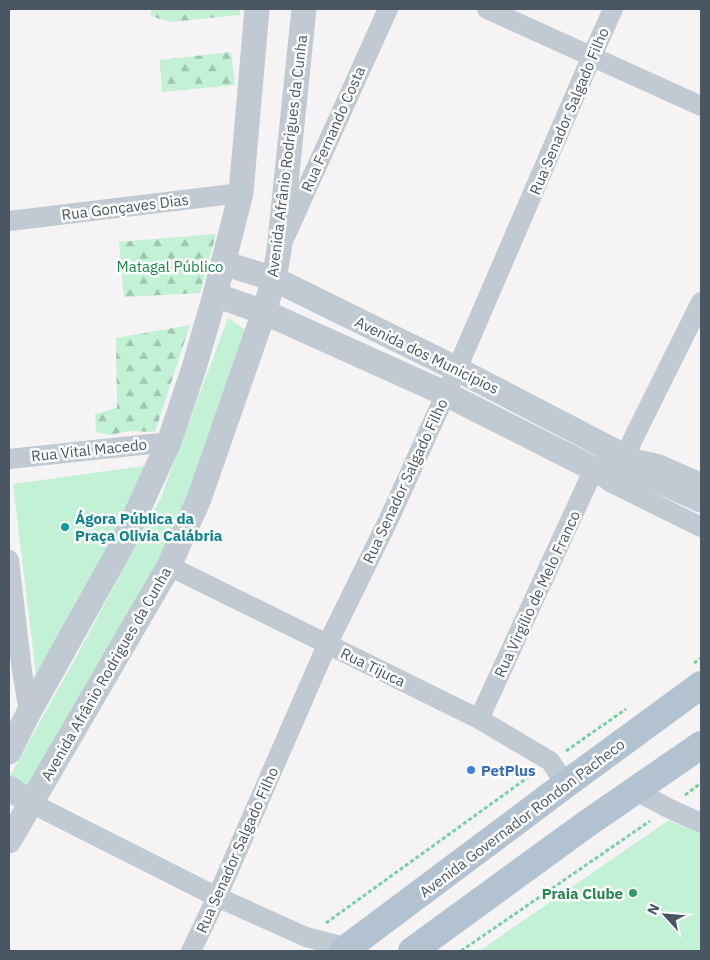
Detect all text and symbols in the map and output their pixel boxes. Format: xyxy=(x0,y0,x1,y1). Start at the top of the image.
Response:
street label: Rua Senador Salgado Filho xyxy=(525,25,613,197)
street label: Avenida Afrânio Rodrigues da Cunha xyxy=(263,34,311,278)
street label: Rua Fernando Costa xyxy=(297,63,369,195)
street label: Rua Gonçaves Dias xyxy=(60,190,190,224)
park label: Matagal Público xyxy=(117,257,223,276)
street label: Avenida dos Municípios xyxy=(352,312,502,398)
street label: Rua Senador Salgado Filho xyxy=(358,396,452,566)
street label: Rua Vital Macedo xyxy=(30,434,148,466)
street label: Rua Virgílio de Melo Franco xyxy=(490,508,584,680)
place label: Ágora Pública da Praça Olivia Calábria xyxy=(75,509,223,545)
marker: Ágora Pública da Praça Olivia Calábria xyxy=(59,521,71,533)
street label: Avenida Afrânio Rodrigues da Cunha xyxy=(37,564,175,784)
street label: Rua Tijuca xyxy=(337,643,409,691)
street label: Avenida Governador Rondon Pacheco xyxy=(416,734,628,902)
place label: PetPlus xyxy=(481,761,536,780)
street label: Rua Senador Salgado Filho xyxy=(192,764,282,936)
marker: PetPlus xyxy=(465,764,477,776)
place label: Praia Clube xyxy=(542,884,623,903)
marker: Praia Clube xyxy=(627,887,639,899)
north arrow xyxy=(640,890,690,940)
text: N xyxy=(643,901,664,918)

